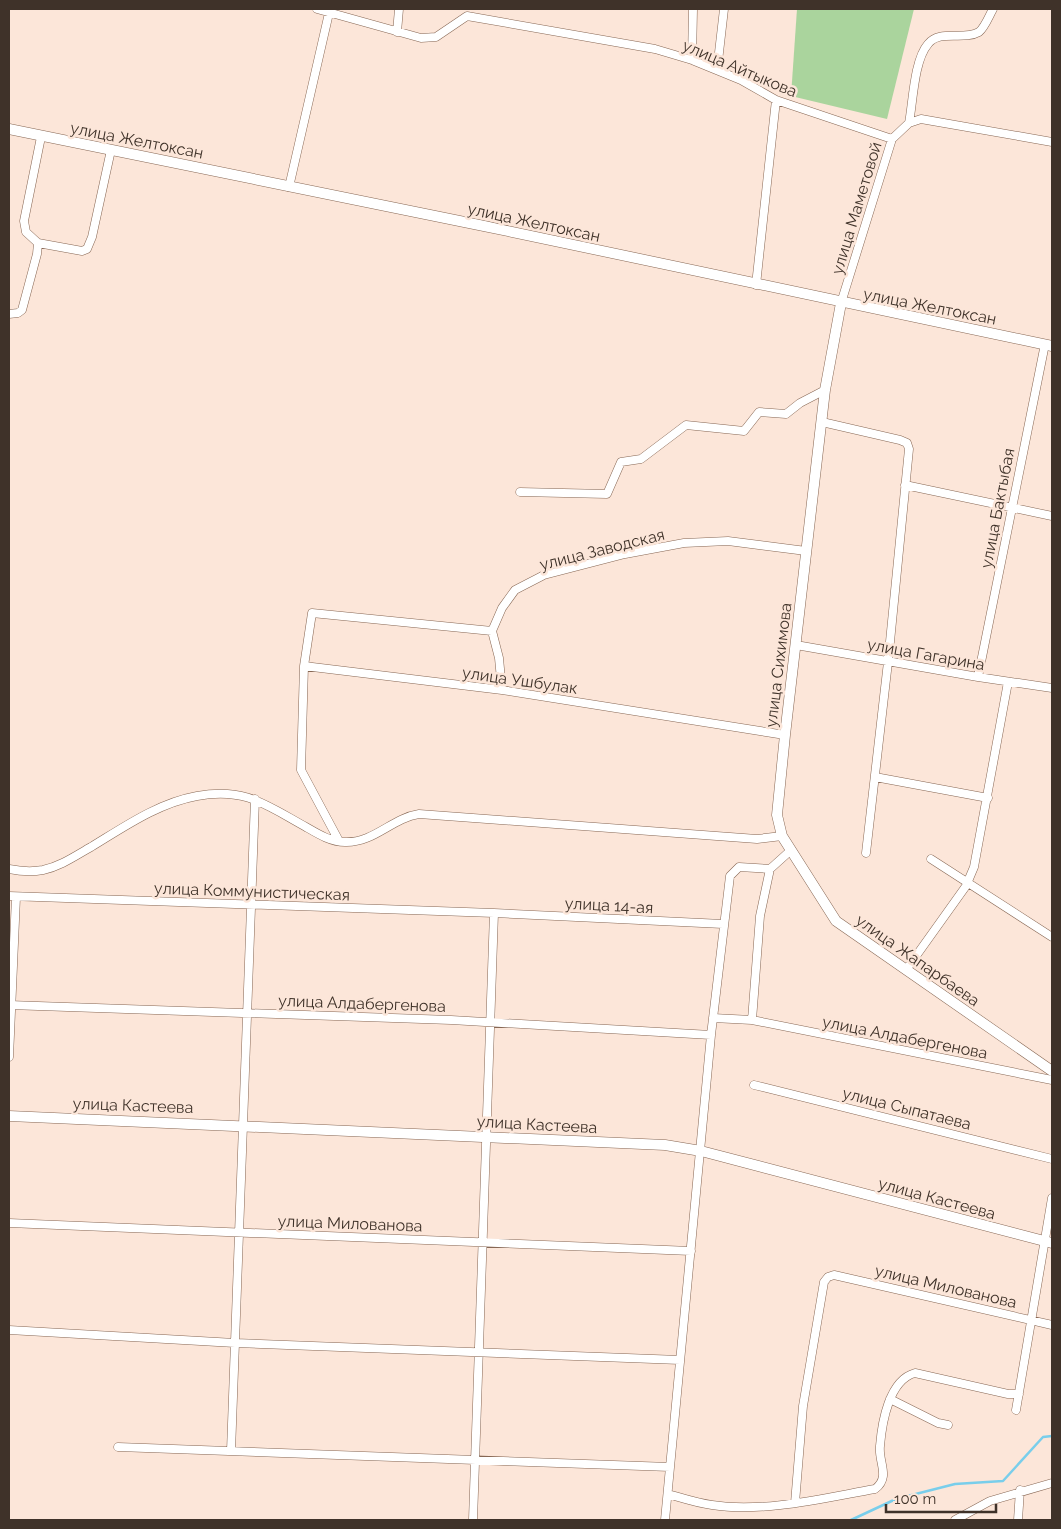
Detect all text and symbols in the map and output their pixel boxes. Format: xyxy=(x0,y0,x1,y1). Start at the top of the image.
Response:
street label: улица Айтыкова xyxy=(680,36,800,101)
street label: улица Желтоксан xyxy=(69,118,205,163)
street label: улица Маметовой xyxy=(827,140,886,277)
street label: улица Желтоксан xyxy=(466,199,602,246)
street label: улица Желтоксан xyxy=(862,284,998,329)
street label: улица Бактыбая xyxy=(977,446,1018,570)
street label: улица Заводская xyxy=(538,525,667,574)
street label: улица Сихимова xyxy=(761,602,796,728)
street label: улица Гагарина xyxy=(866,635,986,674)
street label: улица Ушбулак xyxy=(461,663,579,698)
street label: улица Коммунистическая xyxy=(154,879,350,904)
street label: улица 14-ая xyxy=(564,894,654,917)
street label: улица Жапарбаева xyxy=(852,911,983,1010)
street label: улица Алдабергенова xyxy=(278,991,446,1016)
street label: улица Алдабергенова xyxy=(821,1012,989,1063)
street label: улица Сыпатаева xyxy=(841,1083,973,1134)
street label: улица Кастеева xyxy=(72,1094,194,1117)
street label: улица Кастеева xyxy=(476,1112,598,1137)
street label: улица Кастеева xyxy=(876,1174,998,1223)
street label: улица Милованова xyxy=(277,1211,423,1236)
street label: улица Милованова xyxy=(873,1261,1019,1312)
scale bar xyxy=(886,1482,996,1514)
text: 100 m xyxy=(894,1490,936,1508)

